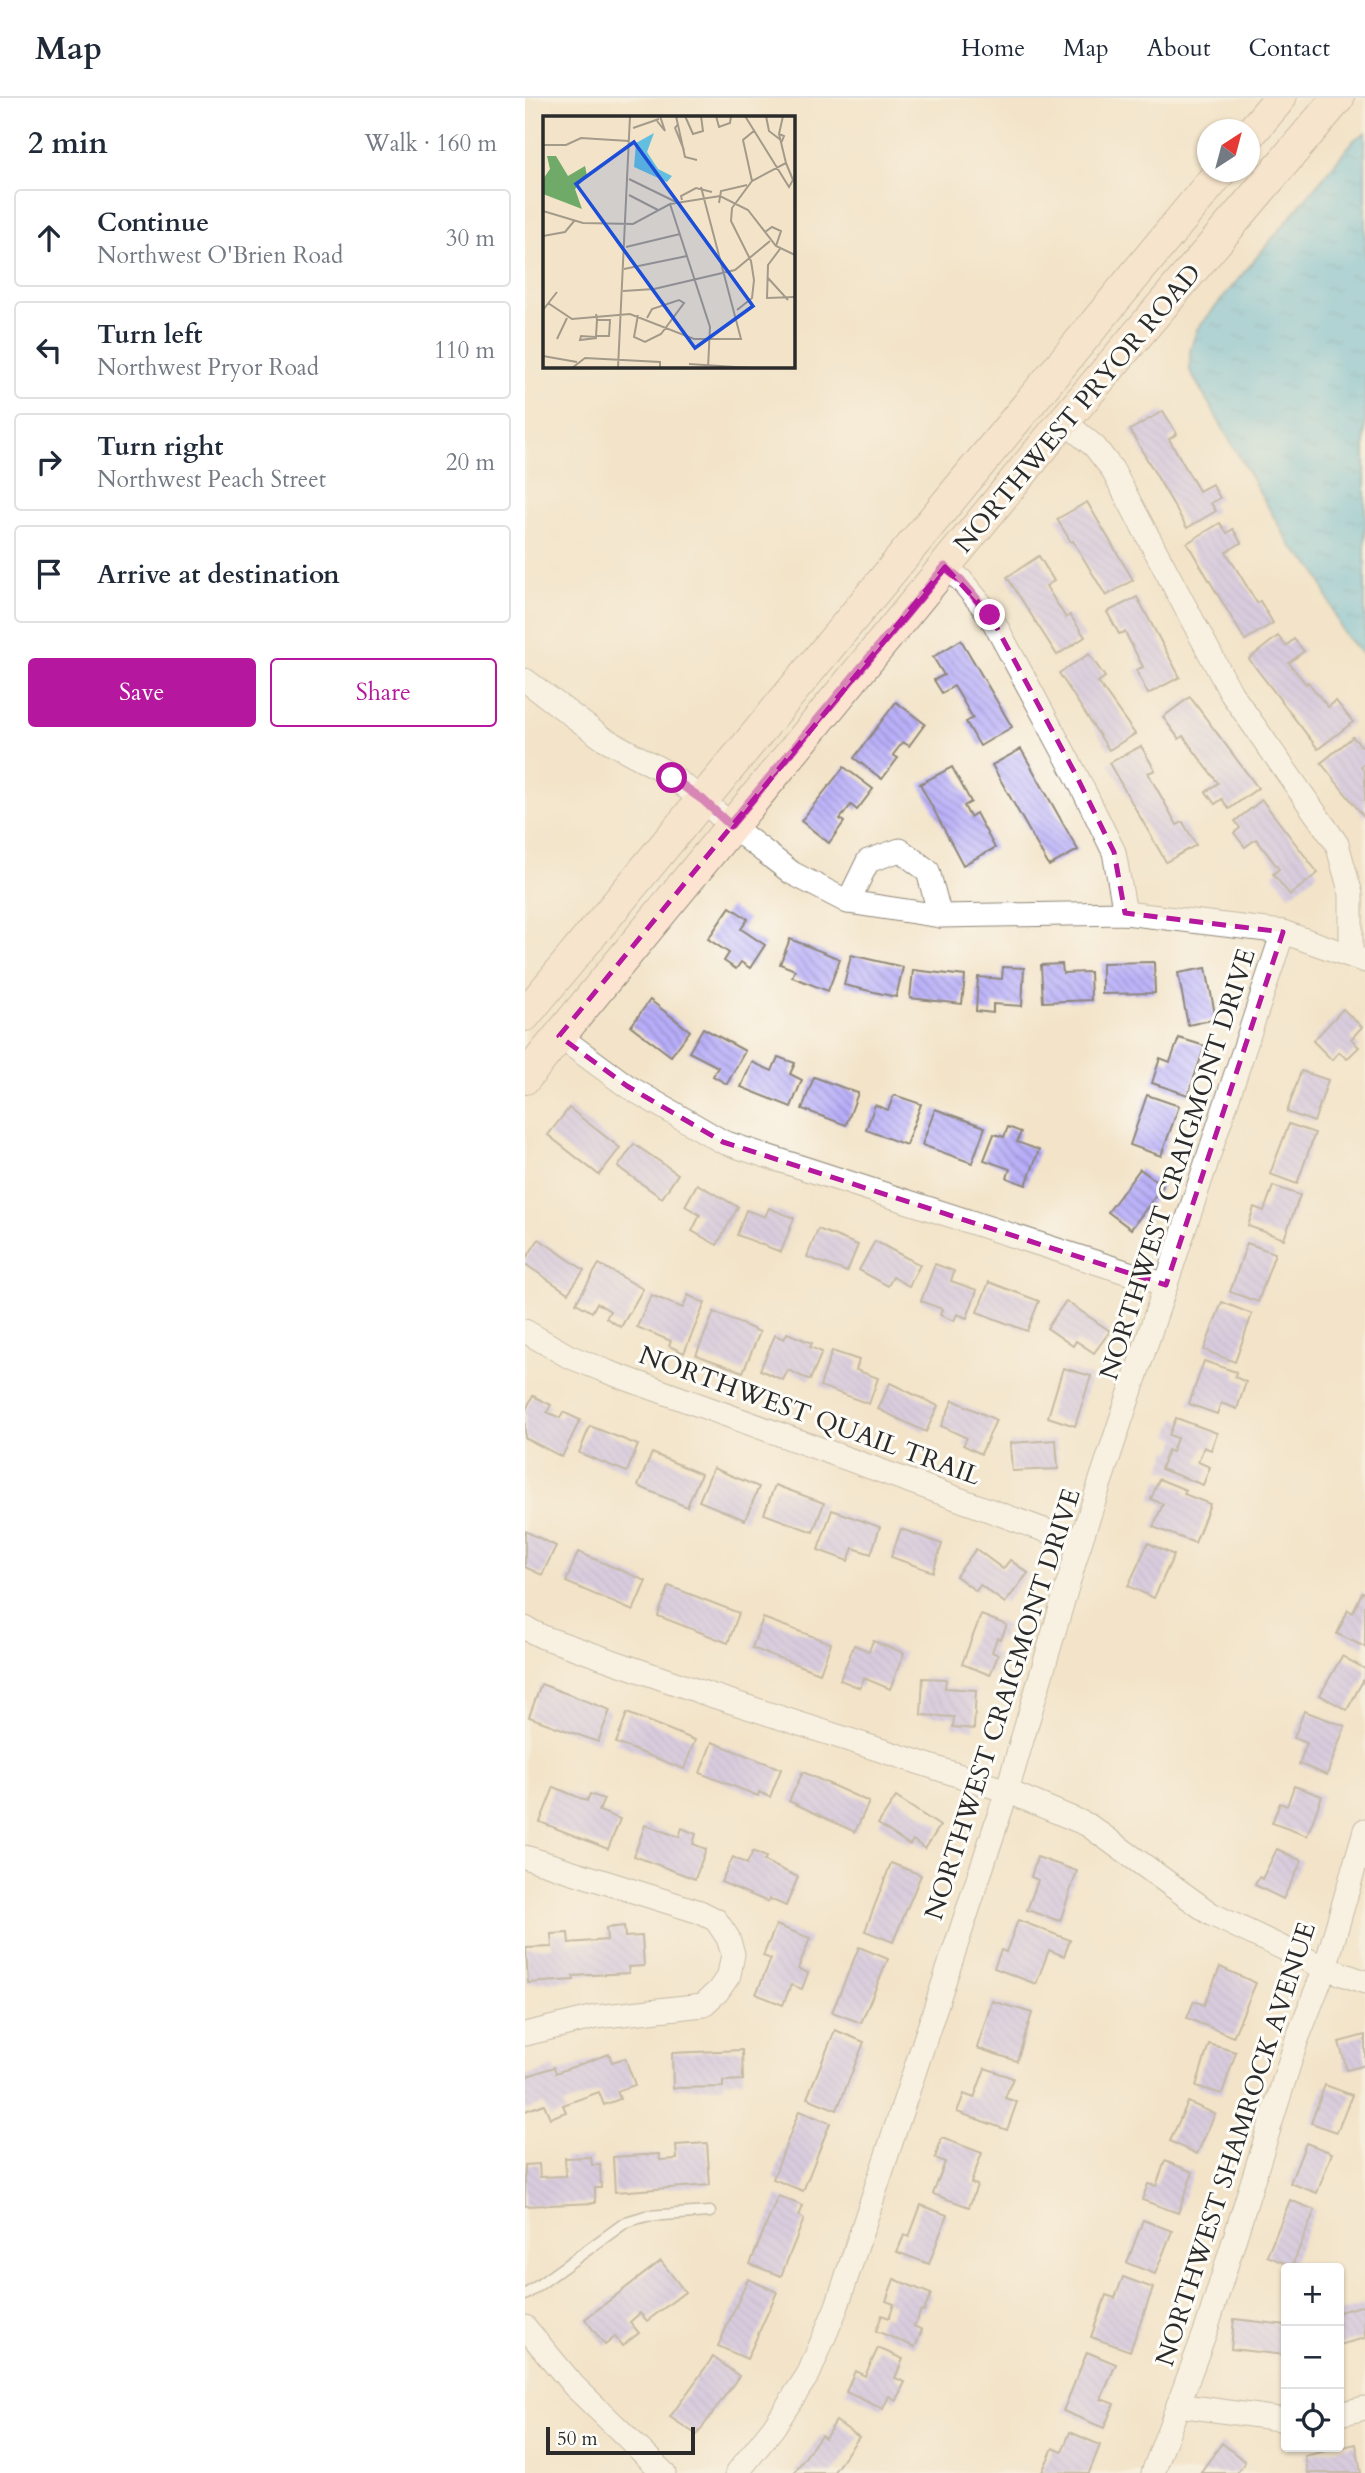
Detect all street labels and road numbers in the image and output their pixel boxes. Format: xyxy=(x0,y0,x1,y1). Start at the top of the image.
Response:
street label: NORTHWEST PRYOR ROAD xyxy=(946,256,1209,560)
street label: NORTHWEST CRAIGMONT DRIVE xyxy=(1091,944,1264,1384)
street label: NORTHWEST QUAIL TRAIL xyxy=(634,1337,986,1494)
street label: NORTHWEST CRAIGMONT DRIVE xyxy=(916,1484,1089,1924)
street label: NORTHWEST SHAMROCK AVENUE xyxy=(1147,1918,1324,2371)

